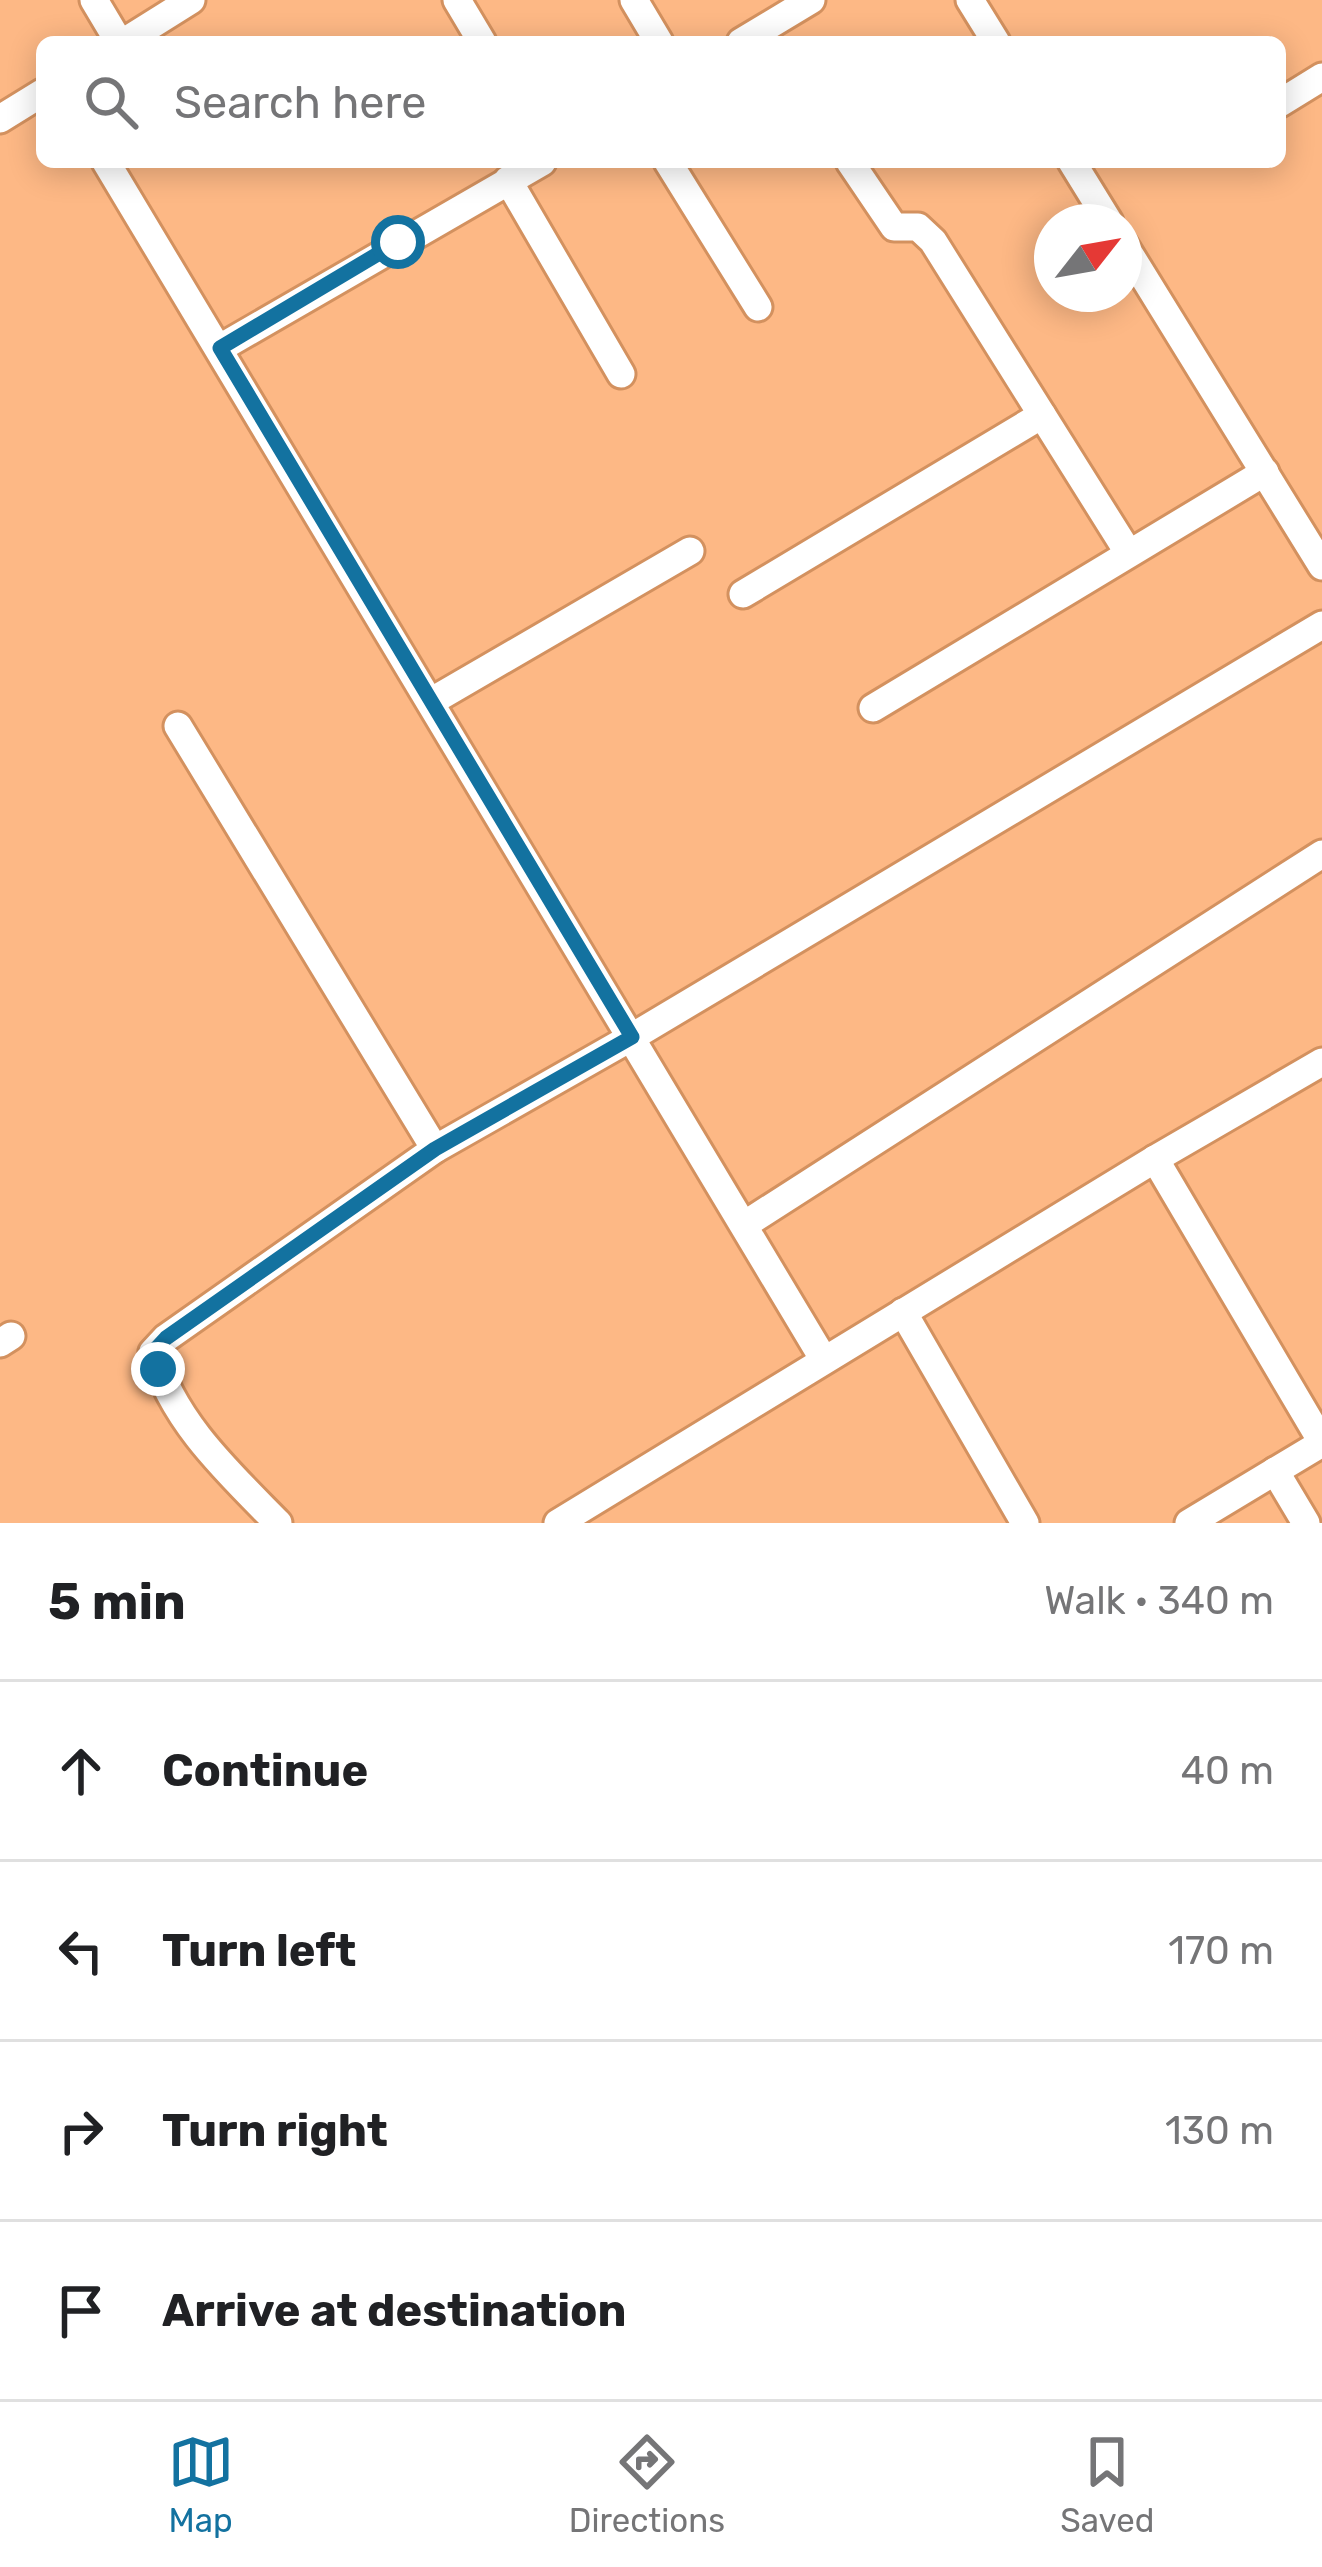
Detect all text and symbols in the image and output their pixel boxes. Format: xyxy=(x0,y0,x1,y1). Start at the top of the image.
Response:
search box xyxy=(36,36,1286,168)
icon: search xyxy=(78,69,144,135)
text: Search here xyxy=(174,76,426,129)
north arrow xyxy=(1034,204,1142,312)
route start xyxy=(371,215,425,269)
route end xyxy=(131,1342,185,1396)
text: 5 min xyxy=(48,1571,186,1632)
text: Walk · 340 m xyxy=(1044,1578,1274,1624)
icon: ahead xyxy=(48,1738,114,1804)
text: Continue xyxy=(162,1744,368,1797)
text: 40 m xyxy=(1181,1748,1274,1794)
icon: left xyxy=(48,1918,114,1984)
text: Turn left xyxy=(162,1924,356,1977)
text: 170 m xyxy=(1168,1928,1274,1974)
icon: right xyxy=(48,2098,114,2164)
text: Turn right xyxy=(162,2104,388,2157)
text: 130 m xyxy=(1165,2108,1274,2154)
icon: arrive xyxy=(48,2278,114,2344)
text: Arrive at destination xyxy=(162,2284,627,2337)
tab: Map xyxy=(168,2429,234,2540)
tab: Directions xyxy=(569,2429,725,2540)
tab: Saved xyxy=(1060,2429,1154,2540)

